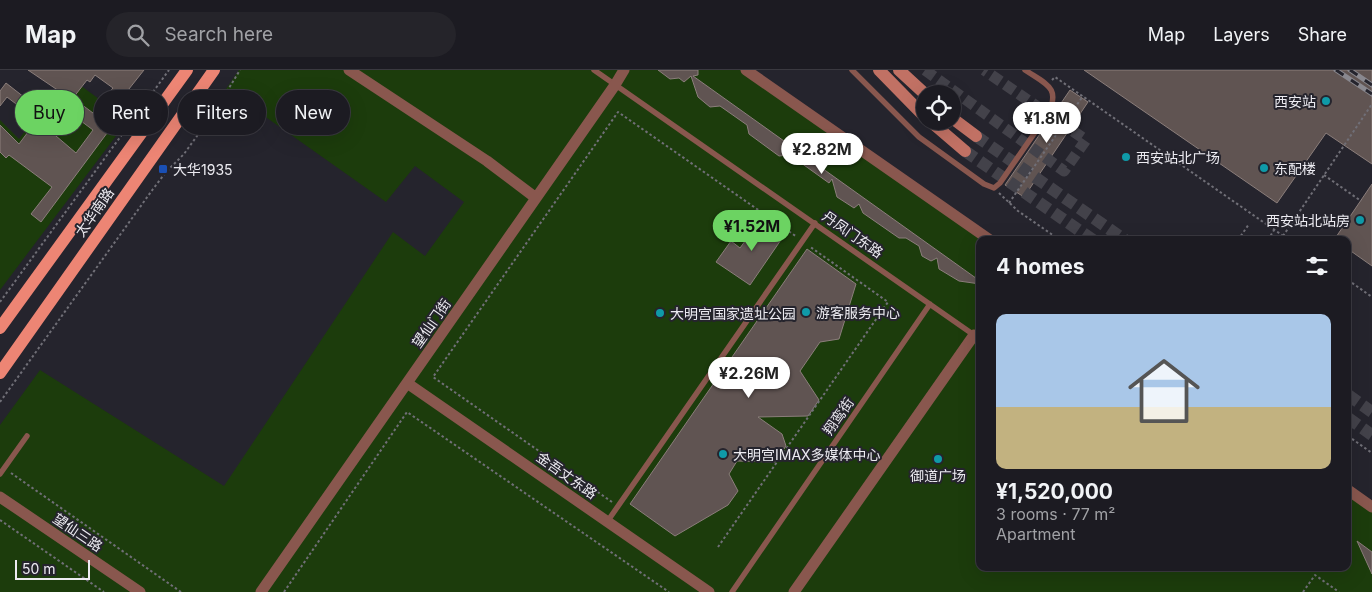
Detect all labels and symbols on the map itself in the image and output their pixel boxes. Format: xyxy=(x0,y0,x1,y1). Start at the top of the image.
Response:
place label: 西安站 xyxy=(1274,93,1316,110)
marker: 西安站 xyxy=(1320,95,1332,107)
pin: ¥1.8M xyxy=(1012,102,1082,144)
pin: ¥2.82M xyxy=(781,132,863,175)
place label: 西安站北广场 xyxy=(1136,149,1220,166)
marker: 西安站北广场 xyxy=(1120,151,1132,163)
place label: 东配楼 xyxy=(1274,160,1316,177)
place label: 大华1935 xyxy=(173,161,233,178)
marker: 东配楼 xyxy=(1258,162,1270,174)
marker: 大华1935 xyxy=(157,163,169,175)
street label: 太华南路 xyxy=(71,184,117,240)
street label: 丹凤门东路 xyxy=(819,207,887,261)
pin: ¥1.52M xyxy=(711,210,793,252)
place label: 西安站北站房 xyxy=(1266,212,1350,229)
marker: 西安站北站房 xyxy=(1354,214,1366,226)
street label: 望仙门街 xyxy=(408,295,454,351)
place label: 游客服务中心 xyxy=(816,304,900,321)
place label: 大明宫国家遗址公园 xyxy=(670,305,796,322)
marker: 游客服务中心 xyxy=(800,306,812,318)
marker: 大明宫国家遗址公园 xyxy=(654,307,666,319)
pin: ¥2.26M xyxy=(708,356,790,399)
street label: 翔鸾街 xyxy=(819,394,857,438)
place label: 大明宫IMAX多媒体中心 xyxy=(733,446,881,463)
street label: 金吾丈东路 xyxy=(533,448,601,502)
marker: 大明宫IMAX多媒体中心 xyxy=(717,448,729,460)
marker: 御道广场 xyxy=(932,453,944,465)
place label: 御道广场 xyxy=(910,467,966,484)
street label: 望仙三路 xyxy=(50,509,106,555)
scale bar xyxy=(15,557,90,580)

